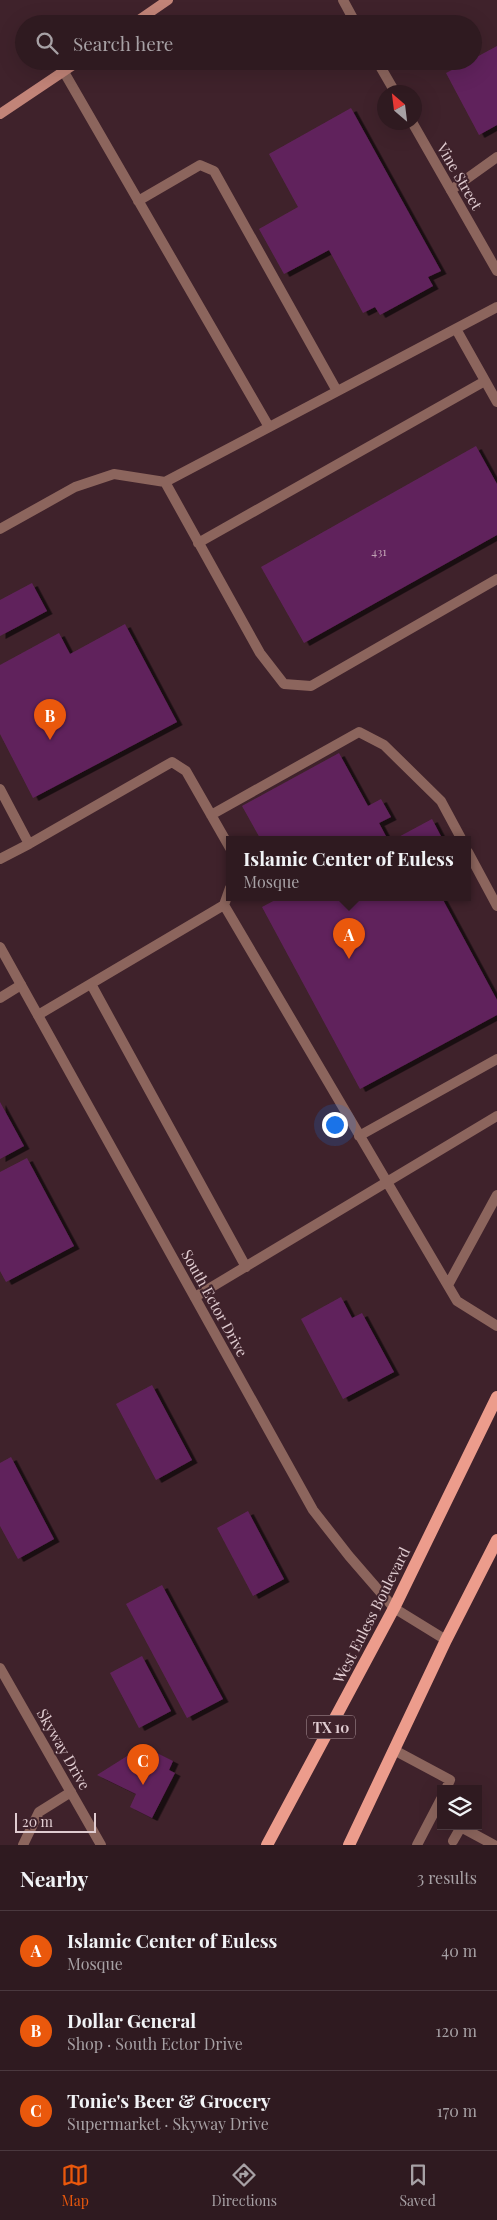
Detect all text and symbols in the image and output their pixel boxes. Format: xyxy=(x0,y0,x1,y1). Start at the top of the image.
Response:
search box xyxy=(15,15,482,70)
icon: search xyxy=(33,29,61,57)
text: Search here xyxy=(73,30,173,56)
north arrow xyxy=(377,85,422,130)
street label: Vine Street xyxy=(432,138,487,214)
house number: 431 xyxy=(371,543,387,559)
pin: B xyxy=(34,699,66,740)
popup xyxy=(226,836,471,901)
text: Islamic Center of Euless xyxy=(243,845,454,871)
text: Mosque xyxy=(243,871,299,892)
pin: A xyxy=(333,918,365,959)
your location xyxy=(322,1112,348,1138)
street label: South Ector Drive xyxy=(177,1246,253,1360)
street label: West Euless Boulevard xyxy=(328,1543,414,1687)
street label: Skyway Drive xyxy=(33,1705,95,1793)
road number: TX 10 xyxy=(307,1715,355,1738)
pin: C xyxy=(127,1744,159,1785)
map controls xyxy=(437,1785,482,1830)
button: layers xyxy=(437,1785,482,1830)
scale bar xyxy=(15,1810,96,1833)
text: 20 m xyxy=(22,1812,53,1831)
text: Nearby xyxy=(20,1864,89,1892)
text: 3 results xyxy=(417,1867,477,1888)
text: Islamic Center of Euless xyxy=(67,1927,277,1953)
text: A xyxy=(31,1940,41,1961)
text: 40 m xyxy=(441,1940,477,1961)
text: Mosque xyxy=(67,1953,123,1974)
text: Dollar General xyxy=(67,2007,196,2033)
text: B xyxy=(31,2020,41,2041)
text: 120 m xyxy=(436,2020,477,2041)
text: Shop · South Ector Drive xyxy=(67,2033,243,2054)
text: Tonie's Beer & Grocery xyxy=(67,2087,271,2113)
text: C xyxy=(30,2100,42,2121)
text: 170 m xyxy=(437,2100,477,2121)
text: Supermarket · Skyway Drive xyxy=(67,2113,269,2134)
tab: Map xyxy=(61,2161,89,2210)
tab: Directions xyxy=(212,2161,277,2210)
tab: Saved xyxy=(399,2161,436,2210)

